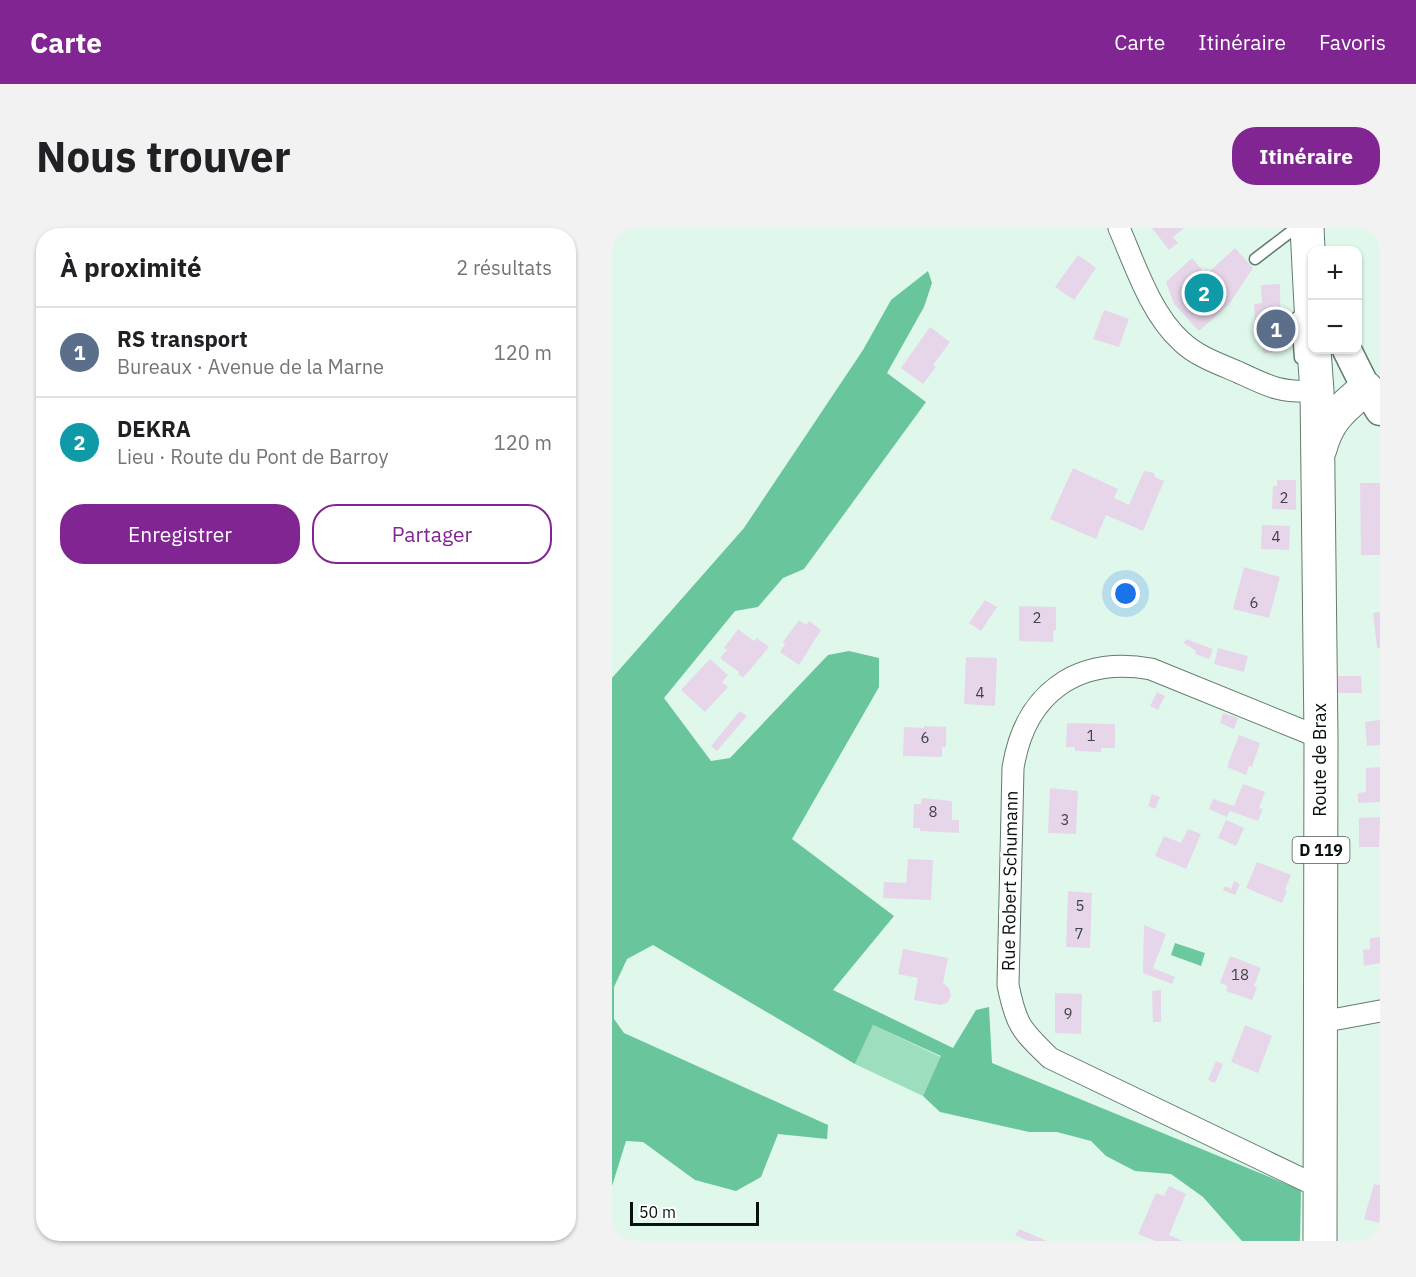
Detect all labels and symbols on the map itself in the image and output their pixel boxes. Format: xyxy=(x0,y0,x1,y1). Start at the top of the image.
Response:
pin: 2 xyxy=(1184,270,1224,316)
pin: 1 xyxy=(1256,306,1296,352)
house number: 2 xyxy=(1279,488,1289,507)
house number: 4 xyxy=(1271,527,1281,546)
your location xyxy=(1111,579,1140,608)
house number: 6 xyxy=(1249,593,1259,612)
house number: 2 xyxy=(1032,608,1042,627)
house number: 4 xyxy=(975,683,985,702)
street label: Route de Brax xyxy=(1308,703,1331,817)
house number: 1 xyxy=(1086,726,1096,745)
house number: 6 xyxy=(920,728,930,747)
street label: Rue Robert Schumann xyxy=(996,791,1023,971)
house number: 8 xyxy=(928,802,938,821)
house number: 3 xyxy=(1060,810,1070,829)
road number: D 119 xyxy=(1292,837,1350,863)
house number: 5 xyxy=(1075,896,1085,915)
house number: 7 xyxy=(1074,924,1084,943)
house number: 18 xyxy=(1231,965,1249,984)
house number: 9 xyxy=(1063,1004,1073,1023)
scale bar xyxy=(630,1199,759,1226)

